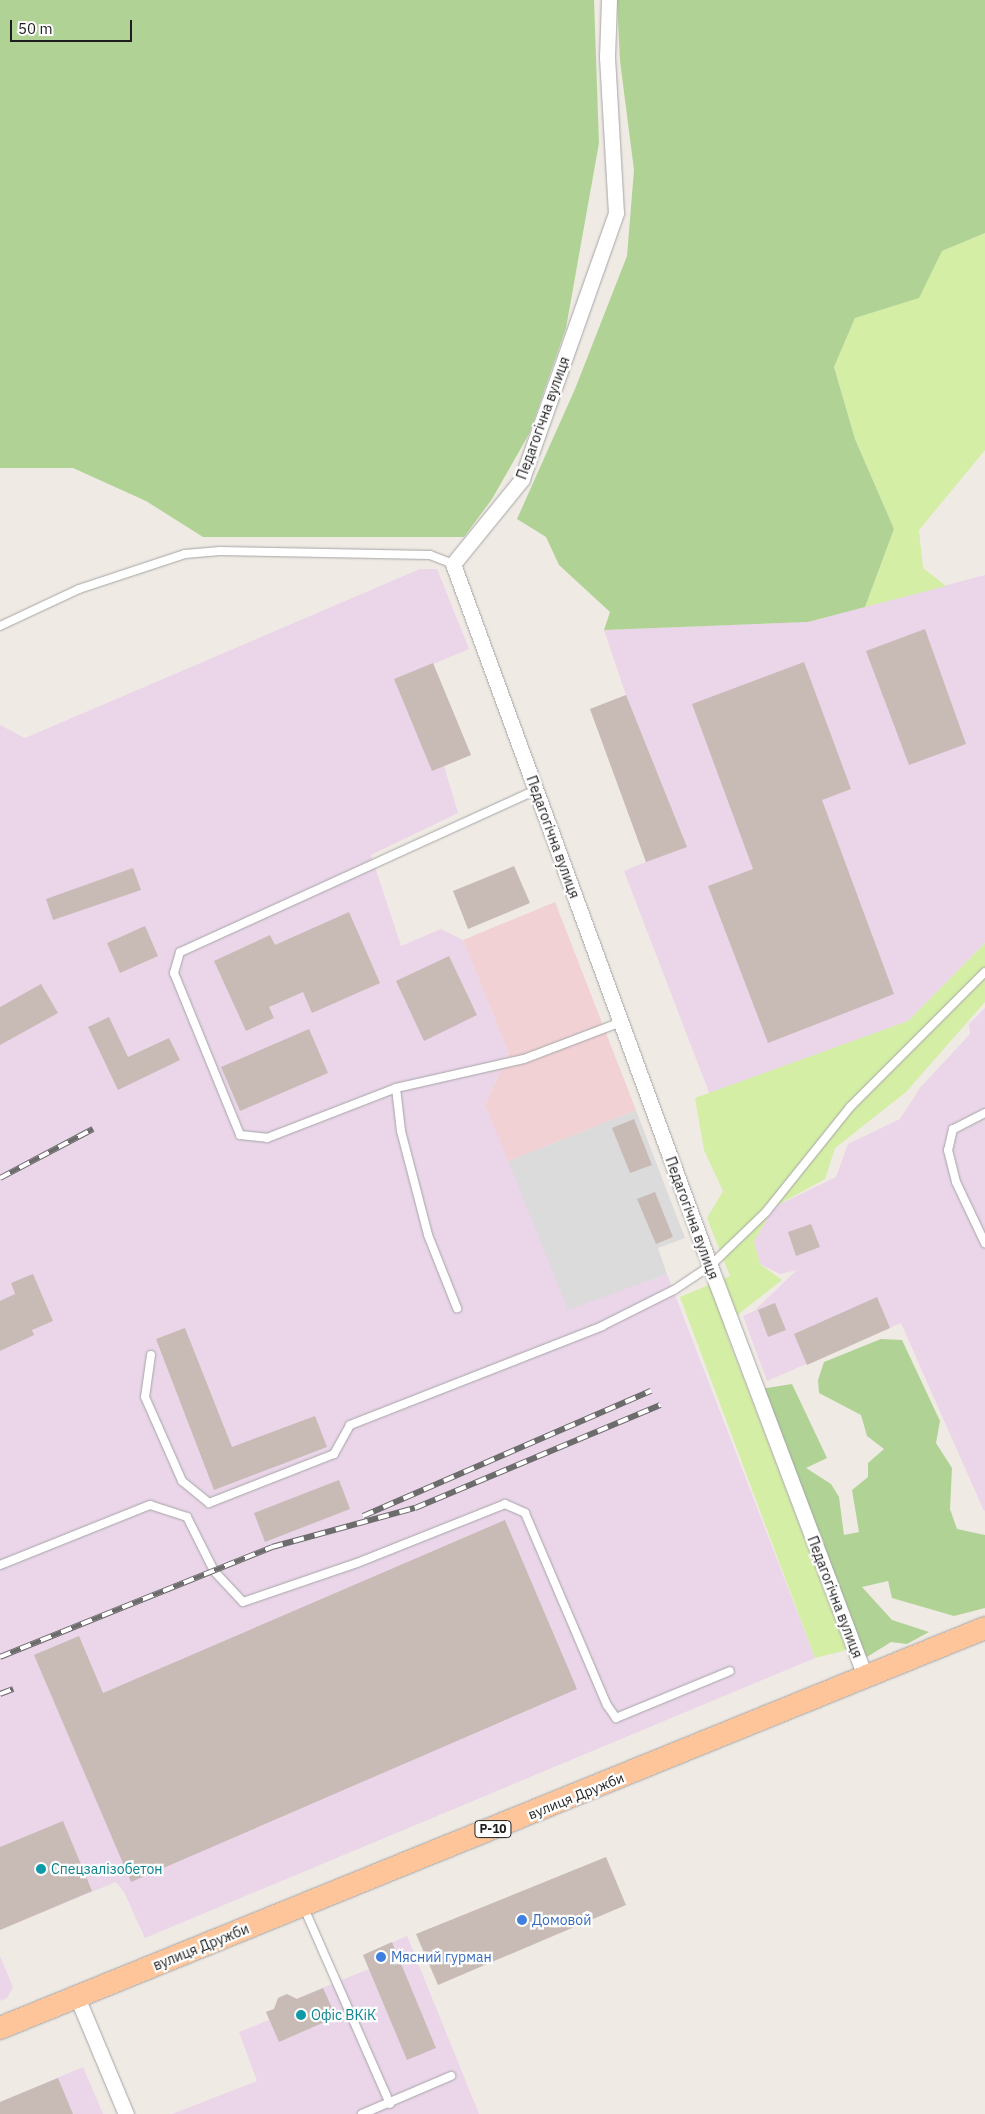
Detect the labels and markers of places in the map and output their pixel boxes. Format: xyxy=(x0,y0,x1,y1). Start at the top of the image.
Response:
place label: Спецзалізобетон xyxy=(51,1861,163,1877)
marker: Спецзалізобетон xyxy=(35,1863,47,1875)
place label: Домовой xyxy=(532,1912,591,1928)
marker: Домовой xyxy=(516,1914,528,1926)
place label: Мясний гурман xyxy=(391,1949,492,1965)
marker: Мясний гурман xyxy=(375,1951,387,1963)
place label: Офіс ВКіК xyxy=(311,2007,376,2023)
marker: Офіс ВКіК xyxy=(295,2009,307,2021)

